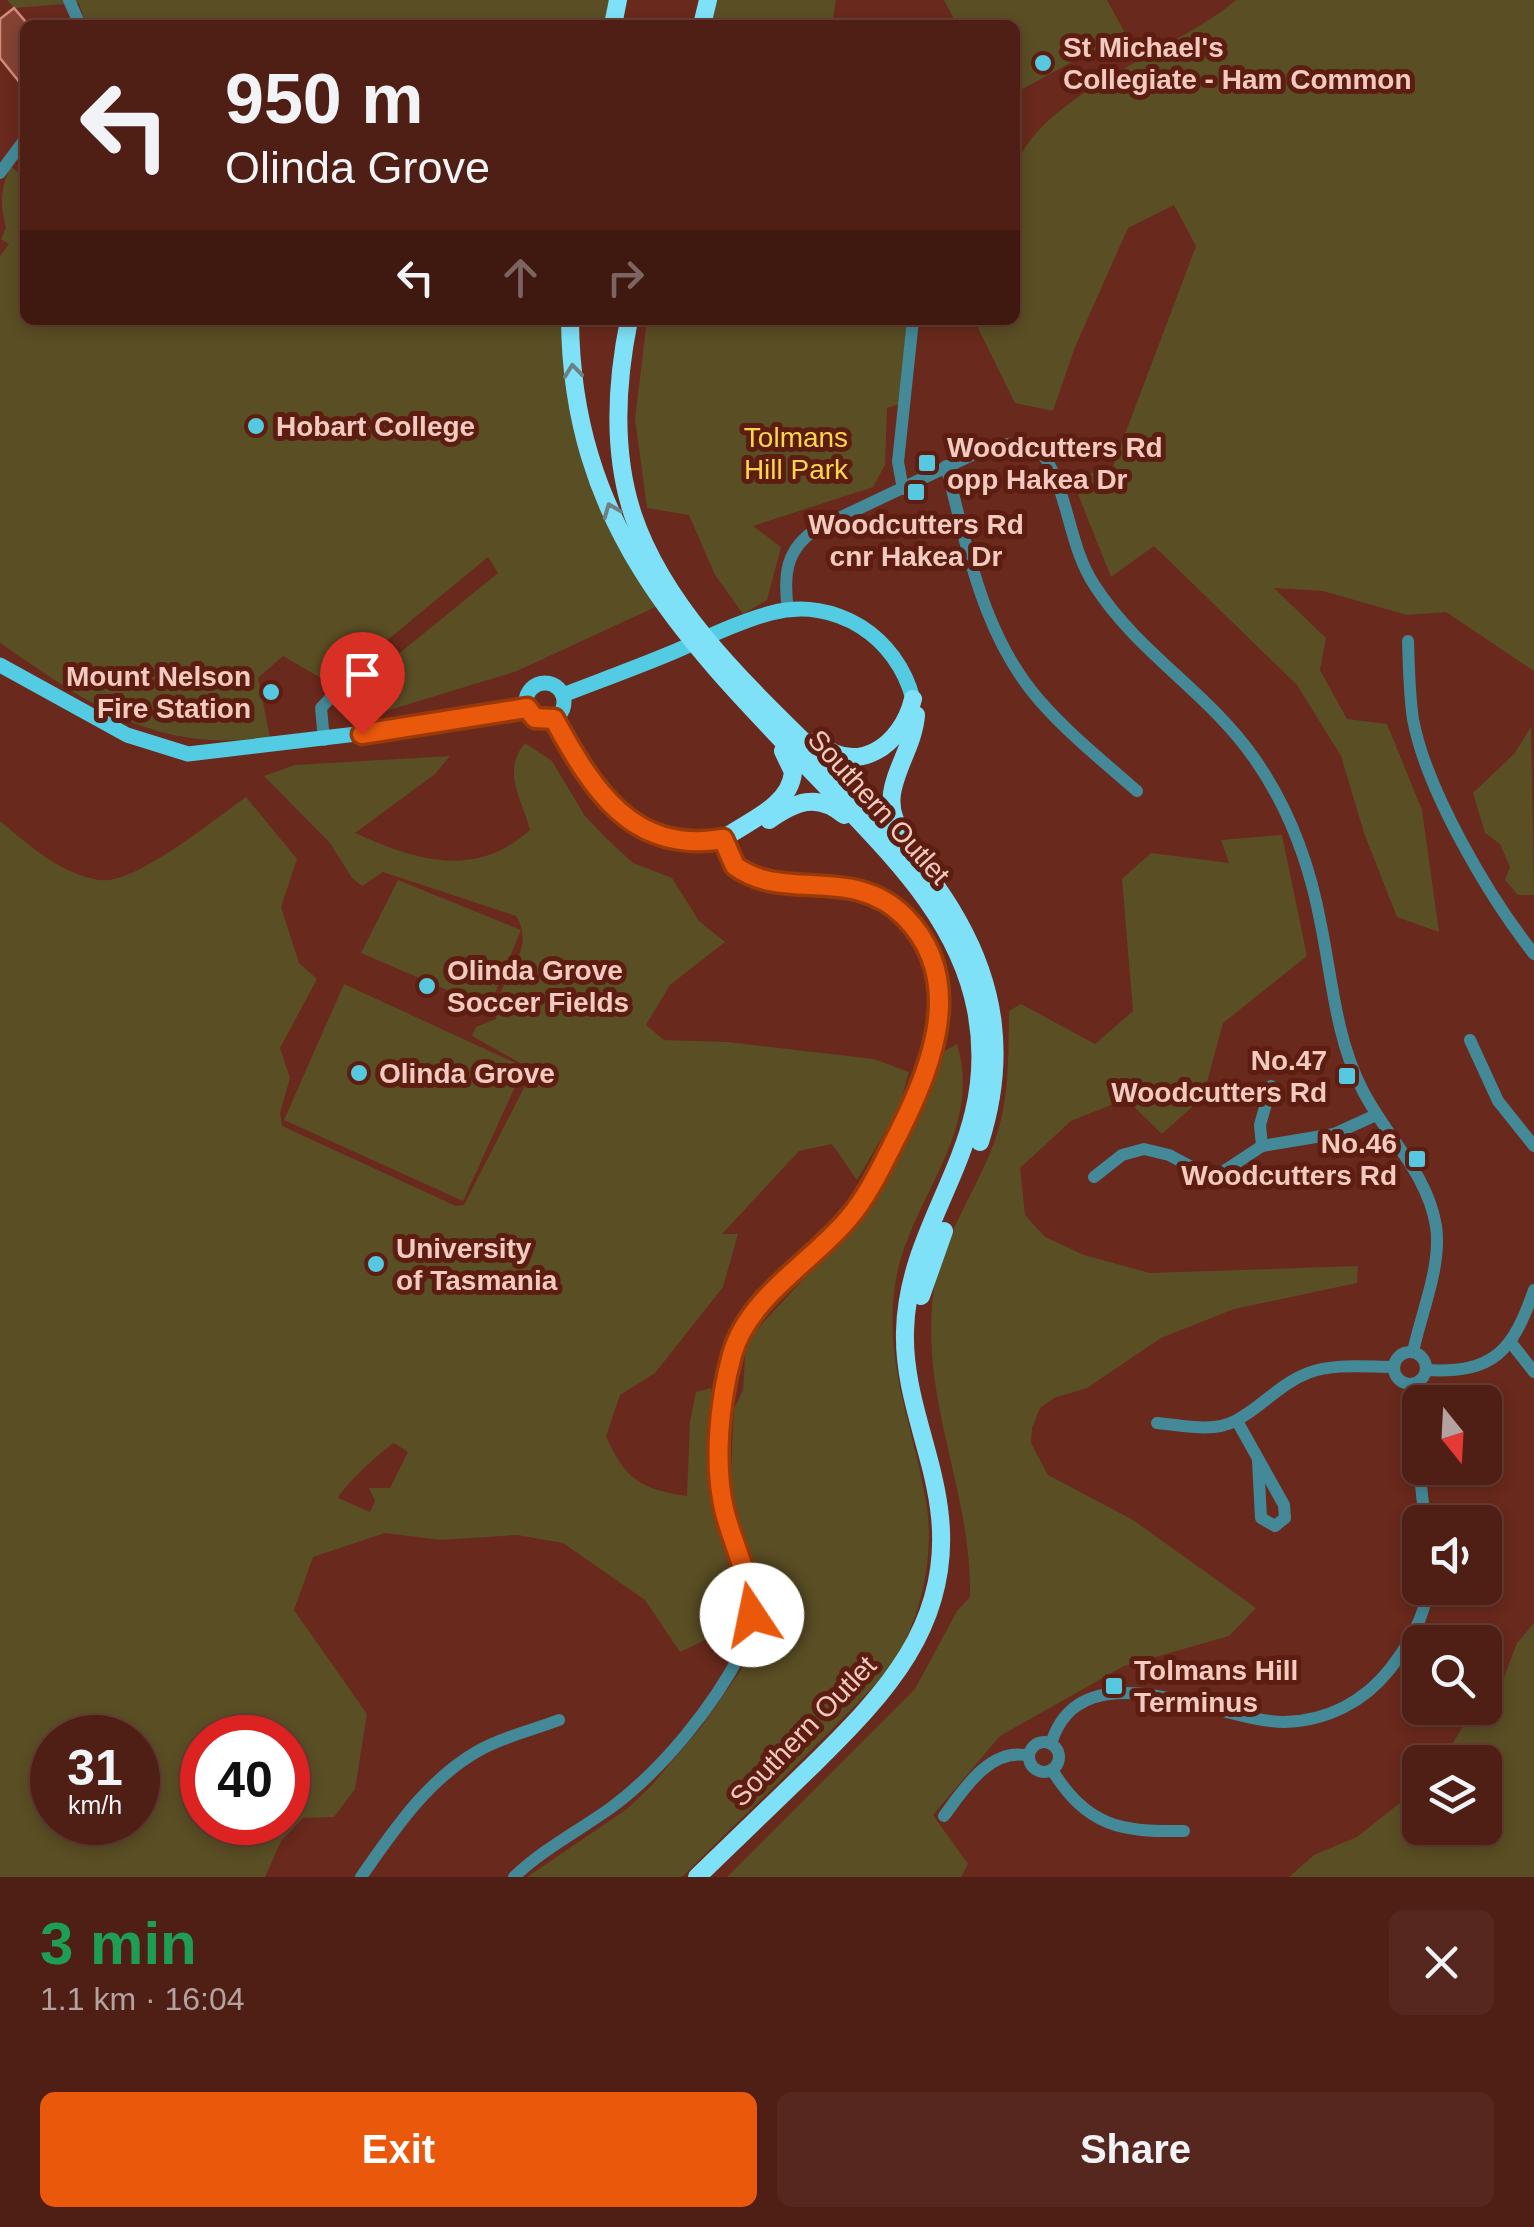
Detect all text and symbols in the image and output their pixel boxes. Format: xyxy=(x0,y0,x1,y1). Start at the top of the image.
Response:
place label: St Michael's Collegiate - Ham Common xyxy=(1063,32,1411,95)
marker: St Michael's Collegiate - Ham Common xyxy=(1032,52,1054,74)
icon: left xyxy=(60,60,190,190)
text: 950 m xyxy=(225,60,423,138)
text: Olinda Grove xyxy=(225,142,490,193)
icon: left xyxy=(388,250,443,305)
icon: ahead xyxy=(493,250,548,305)
icon: right xyxy=(598,250,653,305)
one-way arrow xyxy=(563,363,584,379)
place label: Hobart College xyxy=(276,411,475,442)
marker: Hobart College xyxy=(245,415,267,437)
park label: Tolmans Hill Park xyxy=(744,422,849,485)
place label: Woodcutters Rd opp Hakea Dr xyxy=(947,432,1163,495)
marker: Woodcutters Rd opp Hakea Dr xyxy=(916,452,938,474)
marker: Woodcutters Rd cnr Hakea Dr xyxy=(905,481,927,503)
one-way arrow xyxy=(603,502,623,520)
place label: Woodcutters Rd cnr Hakea Dr xyxy=(808,509,1024,572)
pin xyxy=(320,632,405,735)
icon: arrive xyxy=(335,647,390,702)
place label: Mount Nelson Fire Station xyxy=(66,661,251,724)
marker: Mount Nelson Fire Station xyxy=(260,681,282,703)
street label: Southern Outlet xyxy=(802,724,956,890)
place label: Olinda Grove Soccer Fields xyxy=(447,955,629,1018)
marker: Olinda Grove Soccer Fields xyxy=(416,975,438,997)
place label: No.47 Woodcutters Rd xyxy=(1111,1045,1327,1108)
place label: Olinda Grove xyxy=(379,1058,555,1089)
marker: Olinda Grove xyxy=(348,1062,370,1084)
marker: No.47 Woodcutters Rd xyxy=(1336,1065,1358,1087)
place label: No.46 Woodcutters Rd xyxy=(1181,1128,1397,1191)
marker: No.46 Woodcutters Rd xyxy=(1406,1148,1428,1170)
place label: University of Tasmania xyxy=(396,1233,558,1296)
marker: University of Tasmania xyxy=(365,1253,387,1275)
north arrow xyxy=(1402,1385,1502,1485)
map controls xyxy=(1402,1385,1502,1845)
button: sound xyxy=(1402,1505,1502,1605)
position arrow xyxy=(700,1563,804,1667)
button: search xyxy=(1402,1625,1502,1725)
street label: Southern Outlet xyxy=(724,1650,882,1812)
place label: Tolmans Hill Terminus xyxy=(1134,1655,1298,1718)
marker: Tolmans Hill Terminus xyxy=(1103,1675,1125,1697)
speed limit sign: 40 xyxy=(180,1715,310,1845)
text: 31 xyxy=(67,1740,123,1796)
button: layers xyxy=(1402,1745,1502,1845)
text: km/h xyxy=(68,1791,122,1819)
text: 3 min xyxy=(40,1910,197,1977)
button: close xyxy=(1389,1910,1494,2015)
text: 1.1 km · 16:04 xyxy=(40,1981,245,2017)
button: Exit xyxy=(40,2092,757,2207)
button: Share xyxy=(777,2092,1494,2207)

